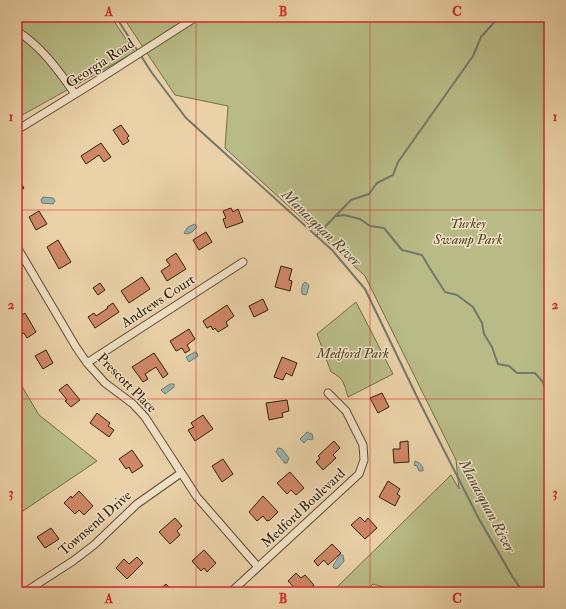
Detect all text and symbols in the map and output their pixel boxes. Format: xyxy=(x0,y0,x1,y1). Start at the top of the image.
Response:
text: A xyxy=(104,4,114,20)
text: B xyxy=(279,4,287,20)
text: C xyxy=(452,4,462,20)
street label: Georgia Road xyxy=(63,35,137,91)
text: 1 xyxy=(9,109,14,125)
text: 1 xyxy=(553,109,558,125)
water label: Manasquan River xyxy=(277,185,366,272)
park label: Turkey Swamp Park xyxy=(433,215,503,248)
street label: Andrews Court xyxy=(117,271,198,332)
text: 2 xyxy=(8,297,15,313)
text: 2 xyxy=(552,297,559,313)
park label: Medford Park xyxy=(316,345,389,362)
street label: Prescott Place xyxy=(94,350,160,416)
water label: Manasquan River xyxy=(454,455,520,557)
street label: Medford Boulevard xyxy=(258,465,349,551)
text: 3 xyxy=(9,485,14,501)
text: 3 xyxy=(553,485,558,501)
street label: Townsend Drive xyxy=(55,487,135,559)
text: A xyxy=(104,591,114,607)
text: B xyxy=(279,591,287,607)
text: C xyxy=(452,591,462,607)

